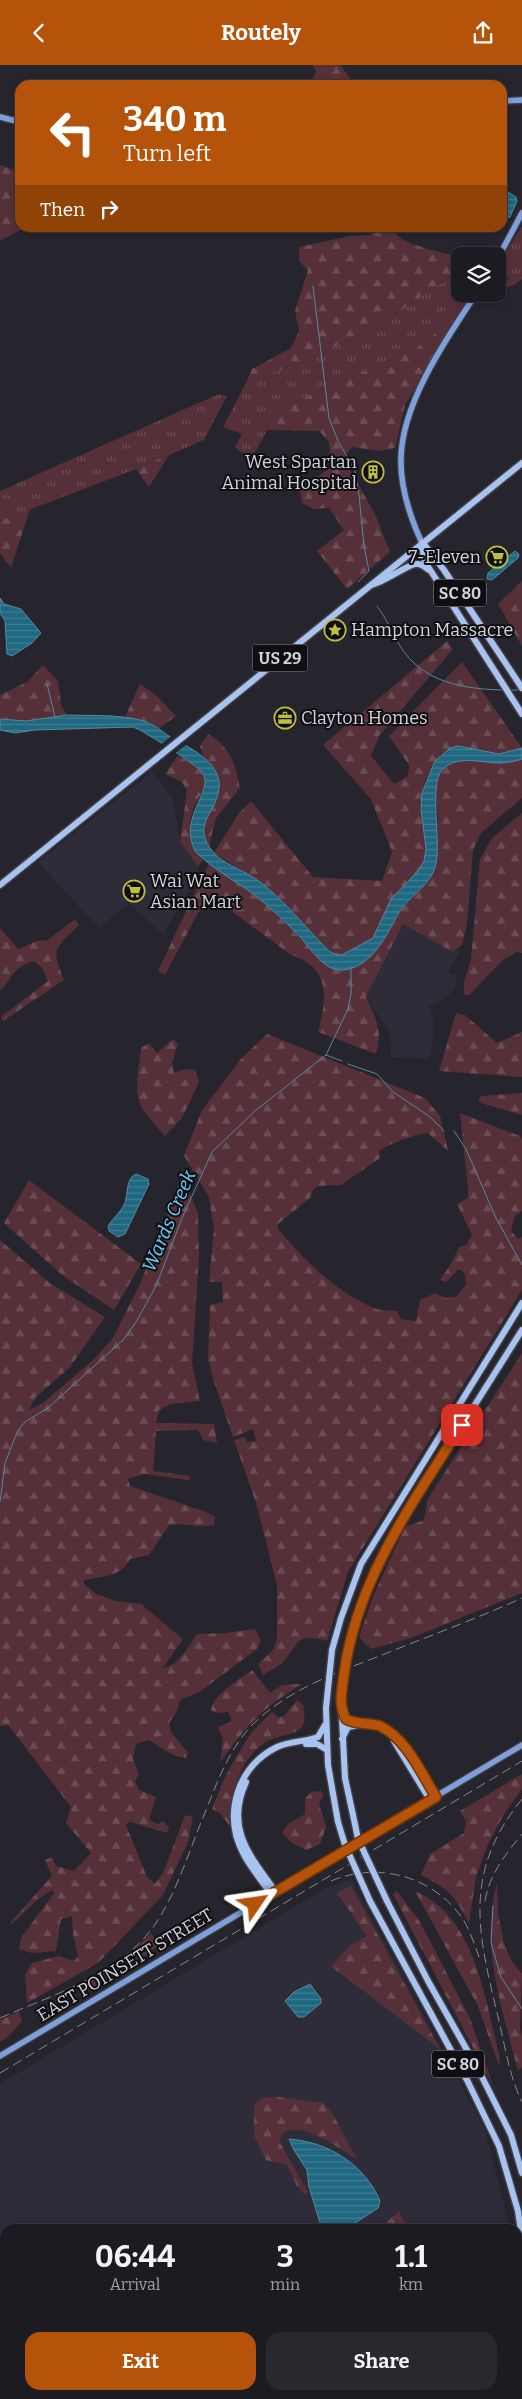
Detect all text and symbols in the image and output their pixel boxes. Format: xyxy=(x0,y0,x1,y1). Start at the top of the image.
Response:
icon: back xyxy=(25,19,53,47)
text: Routely xyxy=(221,19,301,46)
icon: share xyxy=(469,19,497,47)
text: 340 m xyxy=(123,98,226,140)
icon: left xyxy=(40,100,105,165)
text: Turn left xyxy=(123,140,211,167)
icon: right xyxy=(95,195,123,223)
text: Then xyxy=(40,198,85,221)
map controls xyxy=(451,247,506,302)
button: layers xyxy=(451,247,506,302)
place label: West Spartan Animal Hospital xyxy=(222,451,358,494)
building icon: West Spartan Animal Hospital xyxy=(361,460,385,484)
supermarket icon: 7-Eleven xyxy=(485,545,509,569)
place label: 7-Eleven xyxy=(408,546,482,568)
road number: SC 80 xyxy=(434,579,486,607)
place icon: Hampton Massacre xyxy=(323,618,347,642)
place label: Hampton Massacre xyxy=(351,619,513,641)
road number: US 29 xyxy=(252,645,308,671)
office icon: Clayton Homes xyxy=(273,706,297,730)
place label: Clayton Homes xyxy=(301,707,428,729)
place label: Wai Wat Asian Mart xyxy=(150,870,242,913)
supermarket icon: Wai Wat Asian Mart xyxy=(122,879,146,903)
water label: Wards Creek xyxy=(137,1166,201,1275)
pin xyxy=(441,1404,483,1446)
icon: arrive xyxy=(448,1411,476,1439)
position arrow xyxy=(228,1877,280,1929)
street label: EAST POINSETT STREET xyxy=(33,1903,217,2026)
road number: SC 80 xyxy=(432,2051,484,2077)
text: 06:44 xyxy=(95,2239,175,2275)
text: 3 xyxy=(276,2239,294,2275)
text: 1.1 xyxy=(395,2239,427,2275)
text: Arrival xyxy=(110,2275,160,2294)
text: min xyxy=(270,2275,300,2294)
text: km xyxy=(399,2275,423,2294)
button: Exit xyxy=(25,2332,256,2390)
button: Share xyxy=(266,2332,497,2390)

